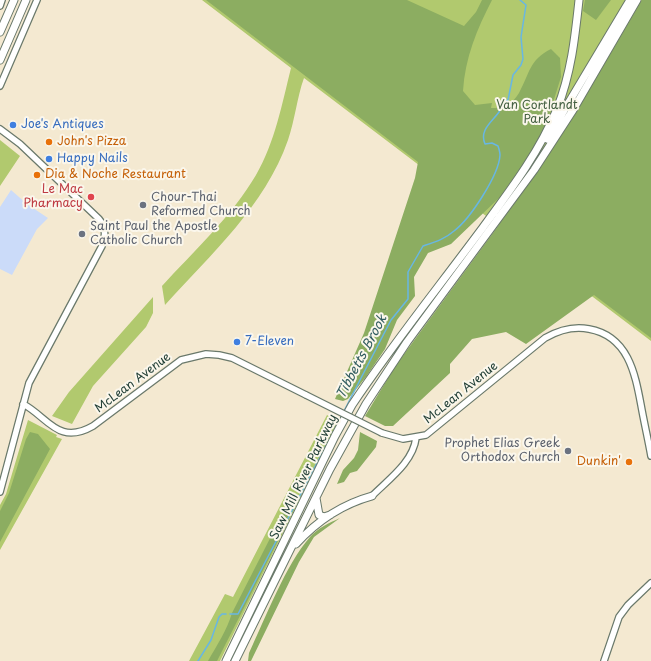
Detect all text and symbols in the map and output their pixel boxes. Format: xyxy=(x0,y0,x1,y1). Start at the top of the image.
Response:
park label: Van Cortlandt Park xyxy=(496,99,578,127)
place label: Joe's Antiques xyxy=(21,118,104,132)
marker: Joe's Antiques xyxy=(8,120,18,130)
place label: John's Pizza xyxy=(57,135,126,149)
marker: John's Pizza xyxy=(44,137,54,147)
place label: Happy Nails xyxy=(57,152,128,166)
marker: Happy Nails xyxy=(44,154,54,164)
place label: Dia & Noche Restaurant xyxy=(45,168,186,182)
marker: Dia & Noche Restaurant xyxy=(32,170,42,180)
place label: Le Mac Pharmacy xyxy=(23,183,83,211)
place label: Chour-Thai Reformed Church xyxy=(151,191,251,219)
marker: Le Mac Pharmacy xyxy=(86,192,96,202)
marker: Chour-Thai Reformed Church xyxy=(138,200,148,210)
place label: Saint Paul the Apostle Catholic Church xyxy=(90,220,218,248)
marker: Saint Paul the Apostle Catholic Church xyxy=(77,229,87,239)
water label: Tibbetts Brook xyxy=(333,312,391,402)
place label: 7-Eleven xyxy=(245,335,294,349)
marker: 7-Eleven xyxy=(232,337,242,347)
street label: McLean Avenue xyxy=(92,350,174,416)
street label: McLean Avenue xyxy=(421,359,501,427)
street label: Saw Mill River Parkway xyxy=(267,412,341,542)
place label: Prophet Elias Greek Orthodox Church xyxy=(445,437,560,465)
marker: Prophet Elias Greek Orthodox Church xyxy=(563,446,573,456)
place label: Dunkin' xyxy=(577,455,621,469)
marker: Dunkin' xyxy=(624,457,634,467)

